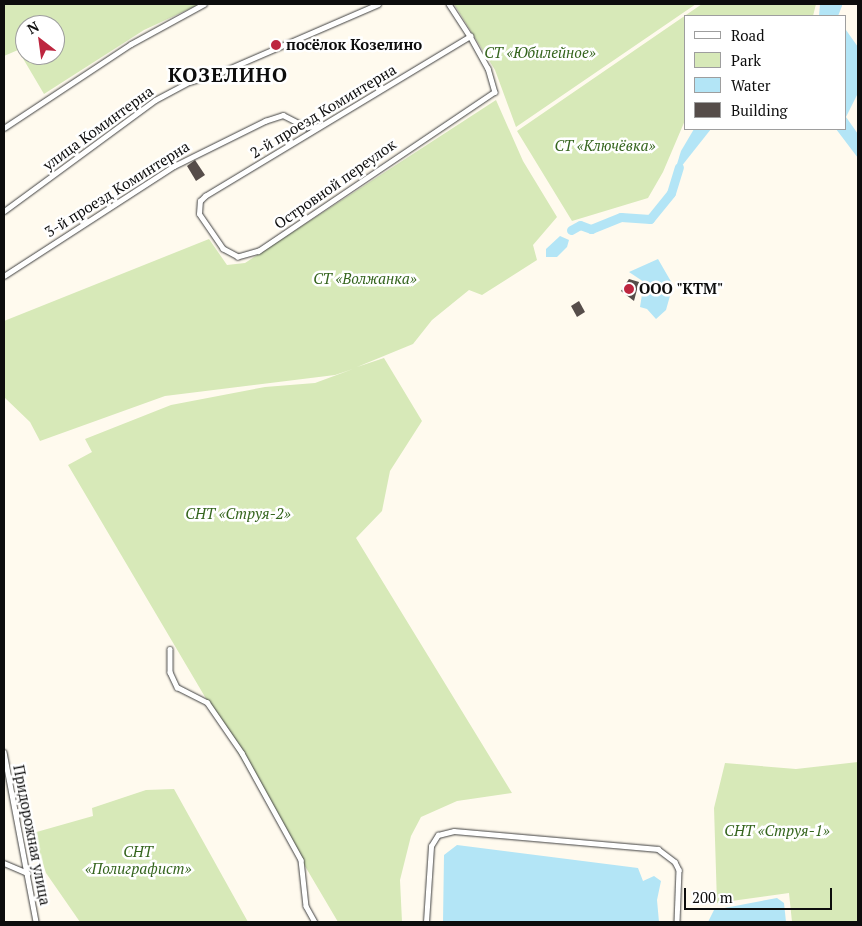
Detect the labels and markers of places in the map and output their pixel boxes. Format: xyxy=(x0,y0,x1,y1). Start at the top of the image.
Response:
place label: посёлок Козелино xyxy=(286,36,422,54)
marker: посёлок Козелино xyxy=(270,39,282,51)
place label: ООО "КТМ" xyxy=(639,280,724,298)
marker: ООО "КТМ" xyxy=(623,283,635,295)

